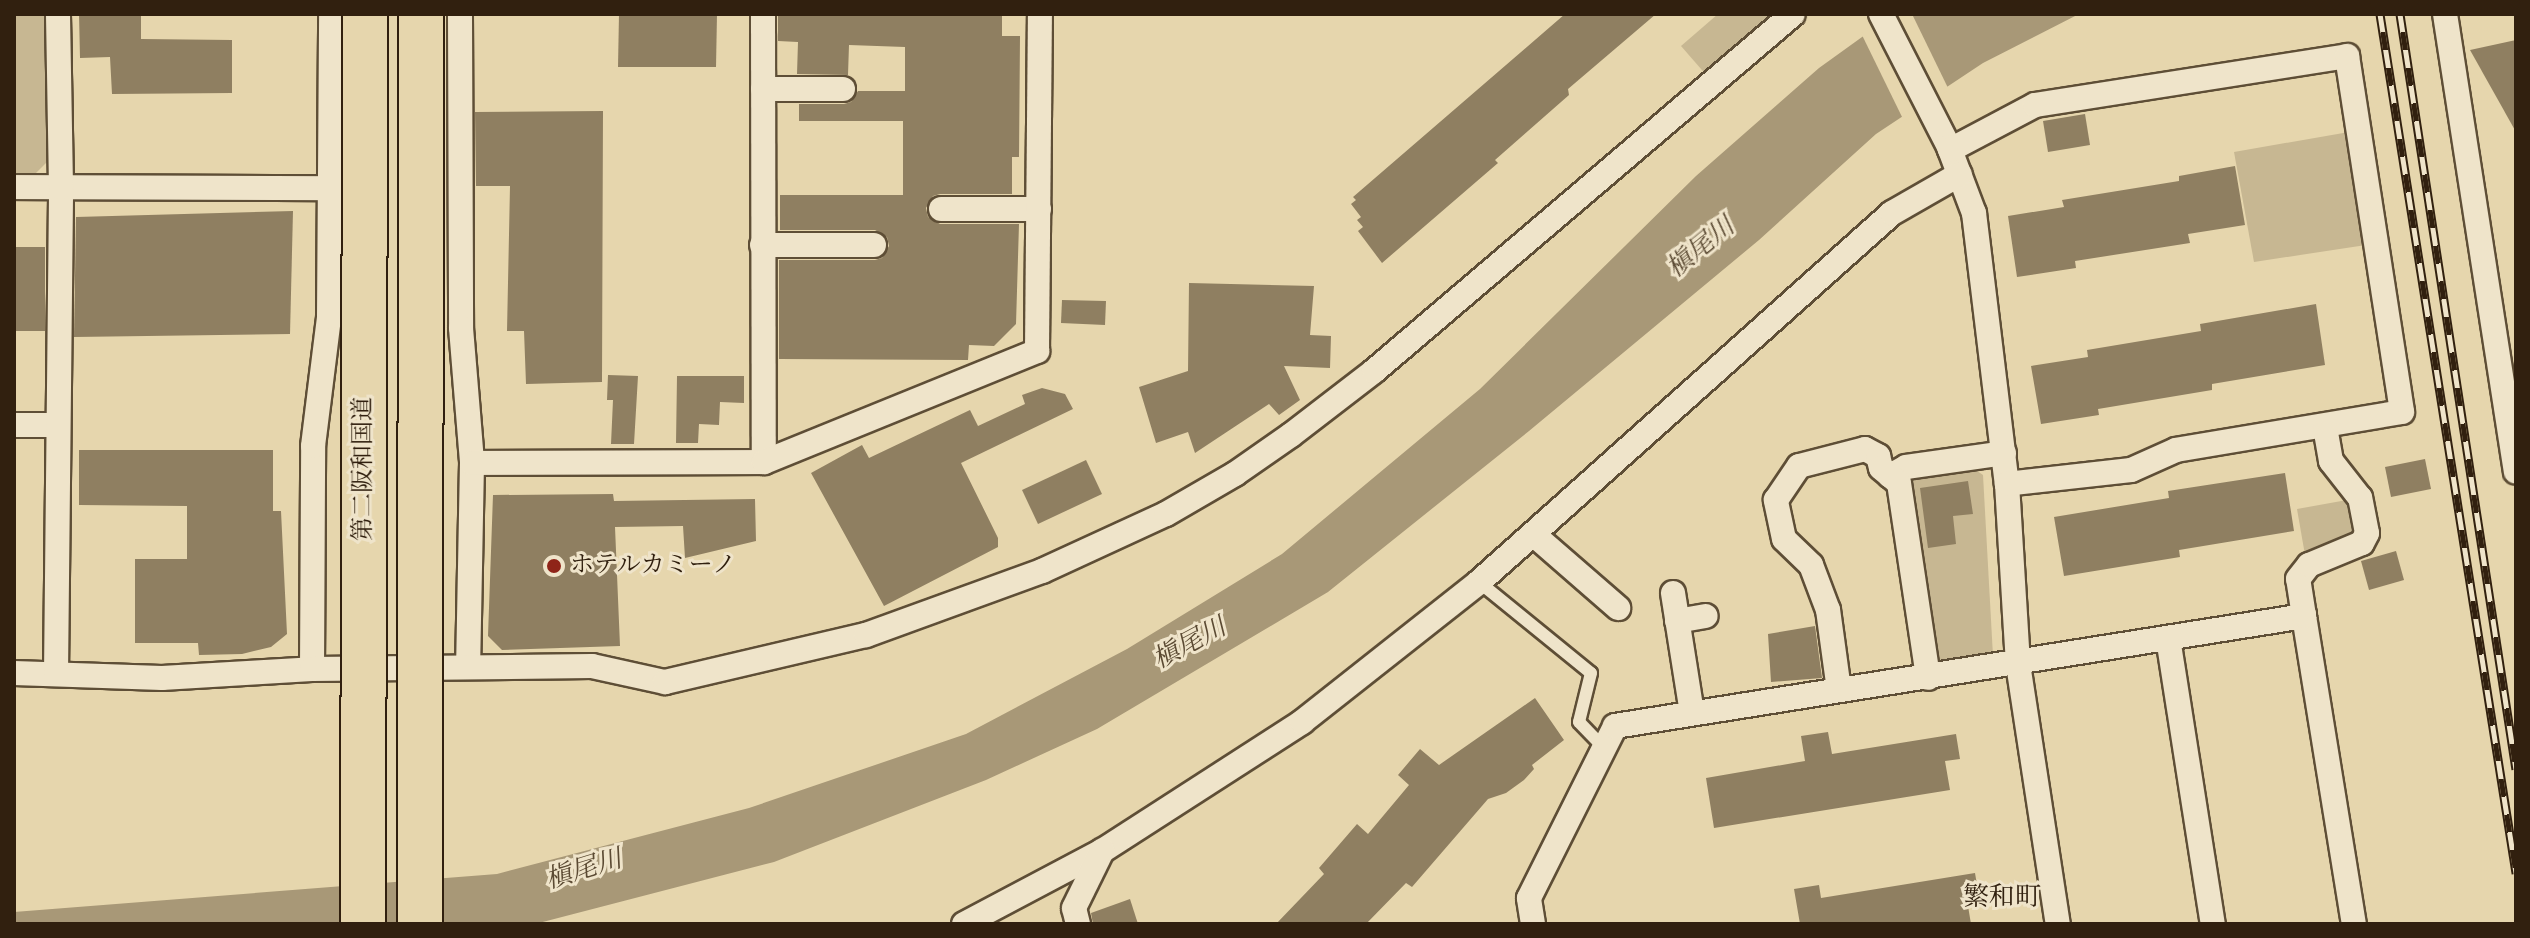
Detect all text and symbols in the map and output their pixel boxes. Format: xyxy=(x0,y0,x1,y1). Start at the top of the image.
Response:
water label: 槇尾川 xyxy=(1661,211,1741,285)
street label: 第二阪和国道 xyxy=(350,397,378,541)
place label: ホテルカミーノ xyxy=(570,552,738,580)
marker: ホテルカミーノ xyxy=(545,557,563,575)
water label: 槇尾川 xyxy=(1148,612,1232,676)
water label: 槇尾川 xyxy=(542,844,626,896)
district label: 繁和町 xyxy=(1963,882,2041,914)

